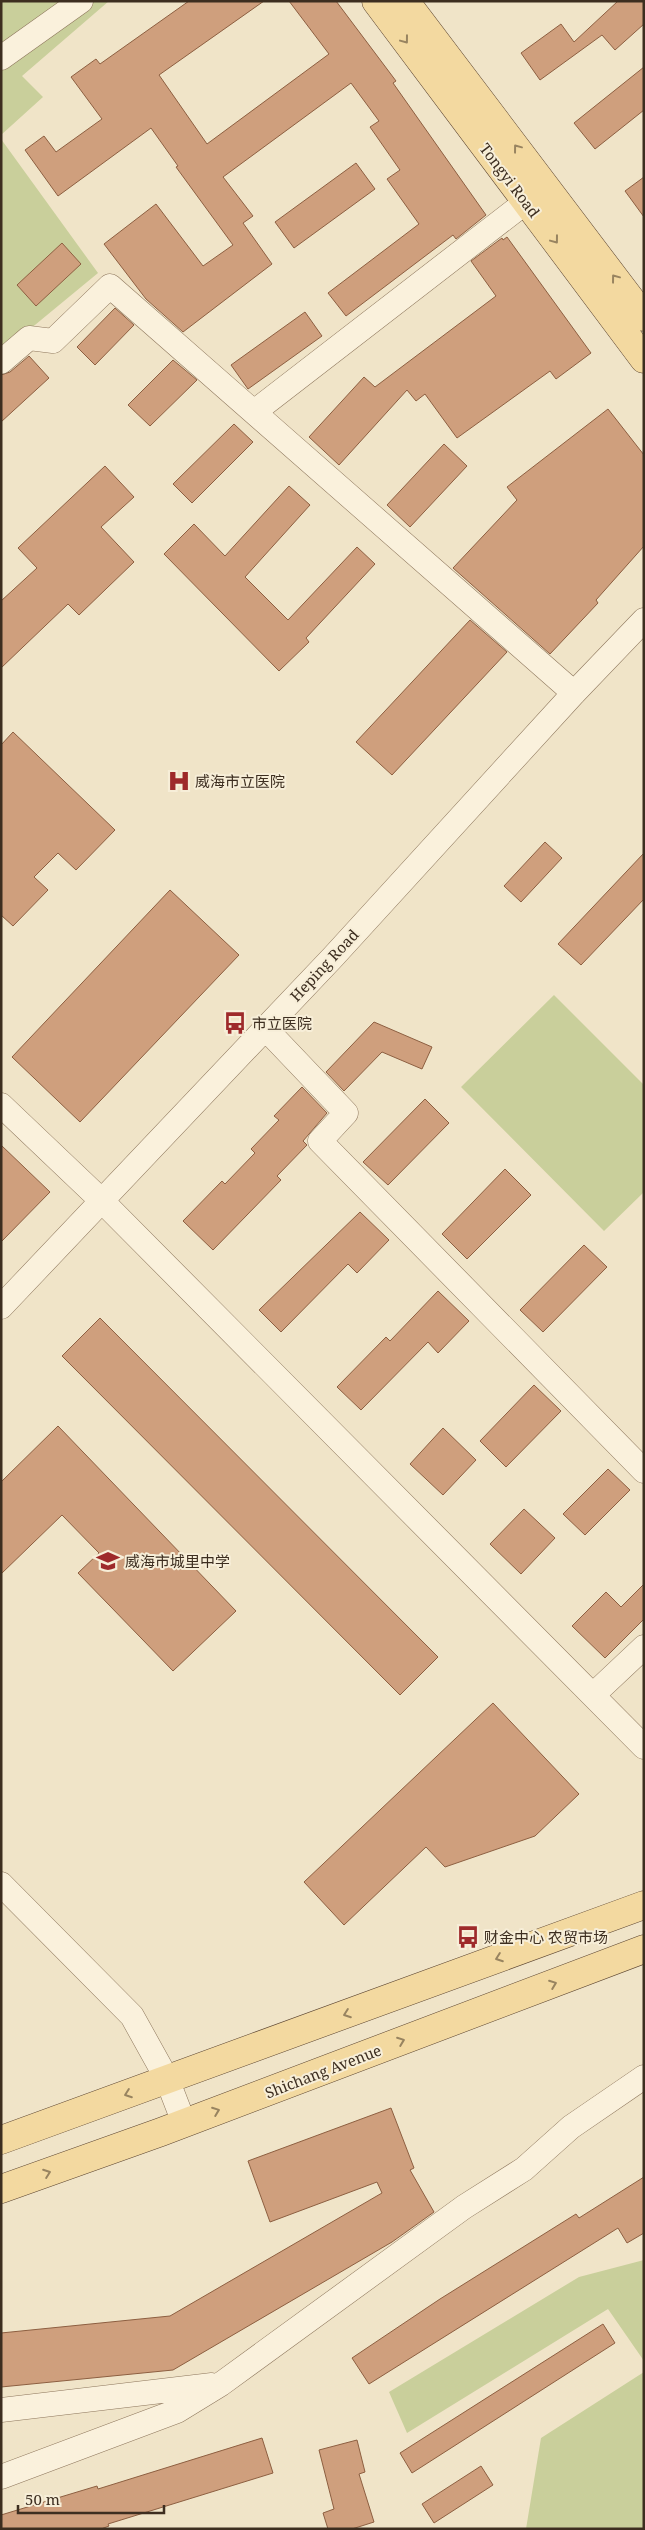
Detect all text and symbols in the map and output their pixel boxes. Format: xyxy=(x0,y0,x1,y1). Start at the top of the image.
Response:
one-way arrow xyxy=(399,34,408,44)
street label: Tongyi Road xyxy=(475,139,545,221)
one-way arrow xyxy=(514,144,523,154)
one-way arrow xyxy=(549,234,558,244)
one-way arrow xyxy=(612,275,620,284)
hospital icon: 威海市立医院 xyxy=(166,768,192,794)
place label: 威海市立医院 xyxy=(195,771,285,791)
street label: Heping Road xyxy=(285,925,363,1005)
bus stop icon: 市立医院 xyxy=(222,1010,248,1036)
place label: 市立医院 xyxy=(252,1013,312,1033)
school or university icon: 威海市城里中学 xyxy=(95,1548,121,1574)
place label: 威海市城里中学 xyxy=(125,1551,230,1571)
bus stop icon: 财金中心 农贸市场 xyxy=(455,1924,481,1950)
place label: 财金中心 农贸市场 xyxy=(484,1927,608,1947)
one-way arrow xyxy=(496,1952,504,1962)
one-way arrow xyxy=(548,1980,557,1990)
one-way arrow xyxy=(343,2008,351,2018)
one-way arrow xyxy=(396,2037,405,2047)
street label: Shichang Avenue xyxy=(262,2040,384,2102)
one-way arrow xyxy=(125,2088,133,2098)
one-way arrow xyxy=(211,2107,220,2117)
one-way arrow xyxy=(42,2169,51,2179)
scale bar xyxy=(18,2482,164,2514)
text: 50 m xyxy=(25,2489,60,2509)

